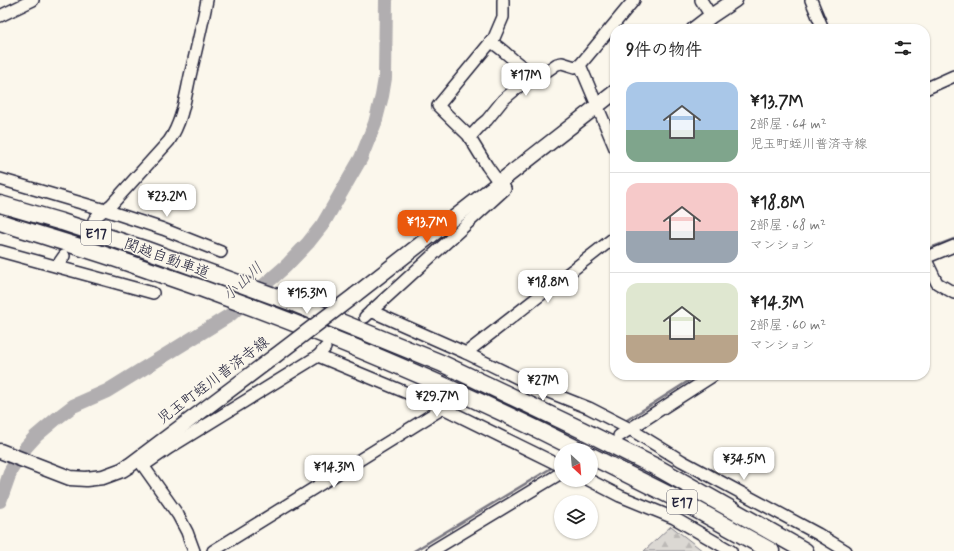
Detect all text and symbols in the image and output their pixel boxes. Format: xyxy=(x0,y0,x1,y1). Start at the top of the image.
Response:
icon: filters xyxy=(892,37,914,59)
text: 9件の物件 xyxy=(626,39,702,61)
pin: ¥17M xyxy=(502,63,550,97)
text: ¥17M xyxy=(510,67,542,84)
text: ¥13.7M xyxy=(750,91,803,113)
icon: home xyxy=(658,98,706,146)
text: 2部屋 · 64 m² xyxy=(750,116,827,133)
text: 児玉町蛭川普済寺線 xyxy=(750,136,867,153)
pin: ¥23.2M xyxy=(134,184,200,218)
text: ¥23.2M xyxy=(147,188,187,205)
text: ¥18.8M xyxy=(750,192,805,214)
icon: home xyxy=(658,199,706,247)
pin: ¥13.7M xyxy=(394,210,460,244)
text: ¥13.7M xyxy=(407,214,447,231)
text: 2部屋 · 68 m² xyxy=(750,217,826,234)
road number: E17 xyxy=(81,221,111,245)
street label: 関越自動車道 xyxy=(121,234,212,284)
text: マンション xyxy=(750,237,814,254)
water label: 小山川 xyxy=(218,258,268,306)
pin: ¥18.8M xyxy=(515,270,581,304)
text: ¥18.8M xyxy=(527,274,569,291)
pin: ¥15.3M xyxy=(274,281,340,315)
text: ¥15.3M xyxy=(287,285,327,302)
text: ¥14.3M xyxy=(750,292,804,314)
icon: home xyxy=(658,299,706,347)
text: 2部屋 · 60 m² xyxy=(750,317,826,334)
street label: 児玉町蛭川普済寺線 xyxy=(154,332,274,429)
text: マンション xyxy=(750,337,814,354)
pin: ¥27M xyxy=(519,368,567,402)
text: ¥27M xyxy=(527,372,559,389)
pin: ¥29.7M xyxy=(404,384,470,418)
text: ¥29.7M xyxy=(415,388,459,405)
north arrow xyxy=(554,443,598,487)
map controls xyxy=(554,443,598,539)
pin: ¥34.5M xyxy=(711,447,777,481)
text: ¥34.5M xyxy=(722,451,766,468)
pin: ¥14.3M xyxy=(301,455,367,489)
text: ¥14.3M xyxy=(313,459,355,476)
road number: E17 xyxy=(667,490,697,514)
button: layers xyxy=(554,495,598,539)

